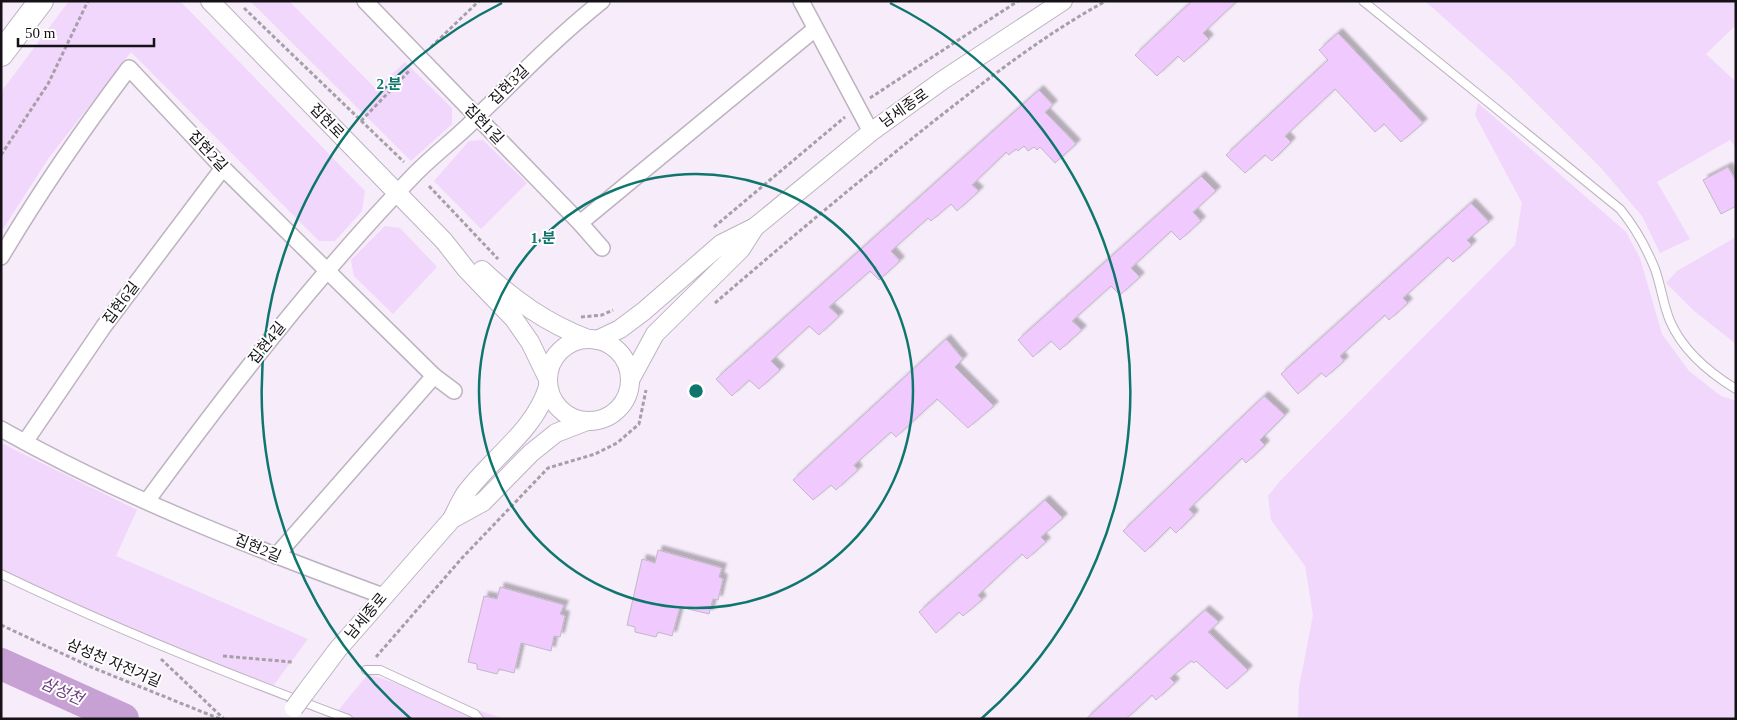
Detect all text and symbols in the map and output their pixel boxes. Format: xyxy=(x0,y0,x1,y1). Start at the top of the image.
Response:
scale bar xyxy=(18,15,154,47)
text: 50 m xyxy=(25,25,56,41)
street label: 집현3길 xyxy=(485,61,532,108)
text: 2 분 xyxy=(376,76,402,92)
street label: 남세종로 xyxy=(877,86,931,130)
street label: 집현로 xyxy=(307,100,348,141)
street label: 집현1길 xyxy=(461,100,507,147)
street label: 집현2길 xyxy=(185,127,231,174)
text: 1 분 xyxy=(530,230,556,246)
street label: 집현6길 xyxy=(99,278,142,327)
street label: 집현4길 xyxy=(245,318,289,367)
centre of rings xyxy=(687,382,705,400)
street label: 집현2길 xyxy=(232,530,284,565)
street label: 남세종로 xyxy=(342,590,390,642)
street label: 삼성천 자전거길 xyxy=(64,635,164,691)
water label: 삼성천 xyxy=(38,673,86,709)

